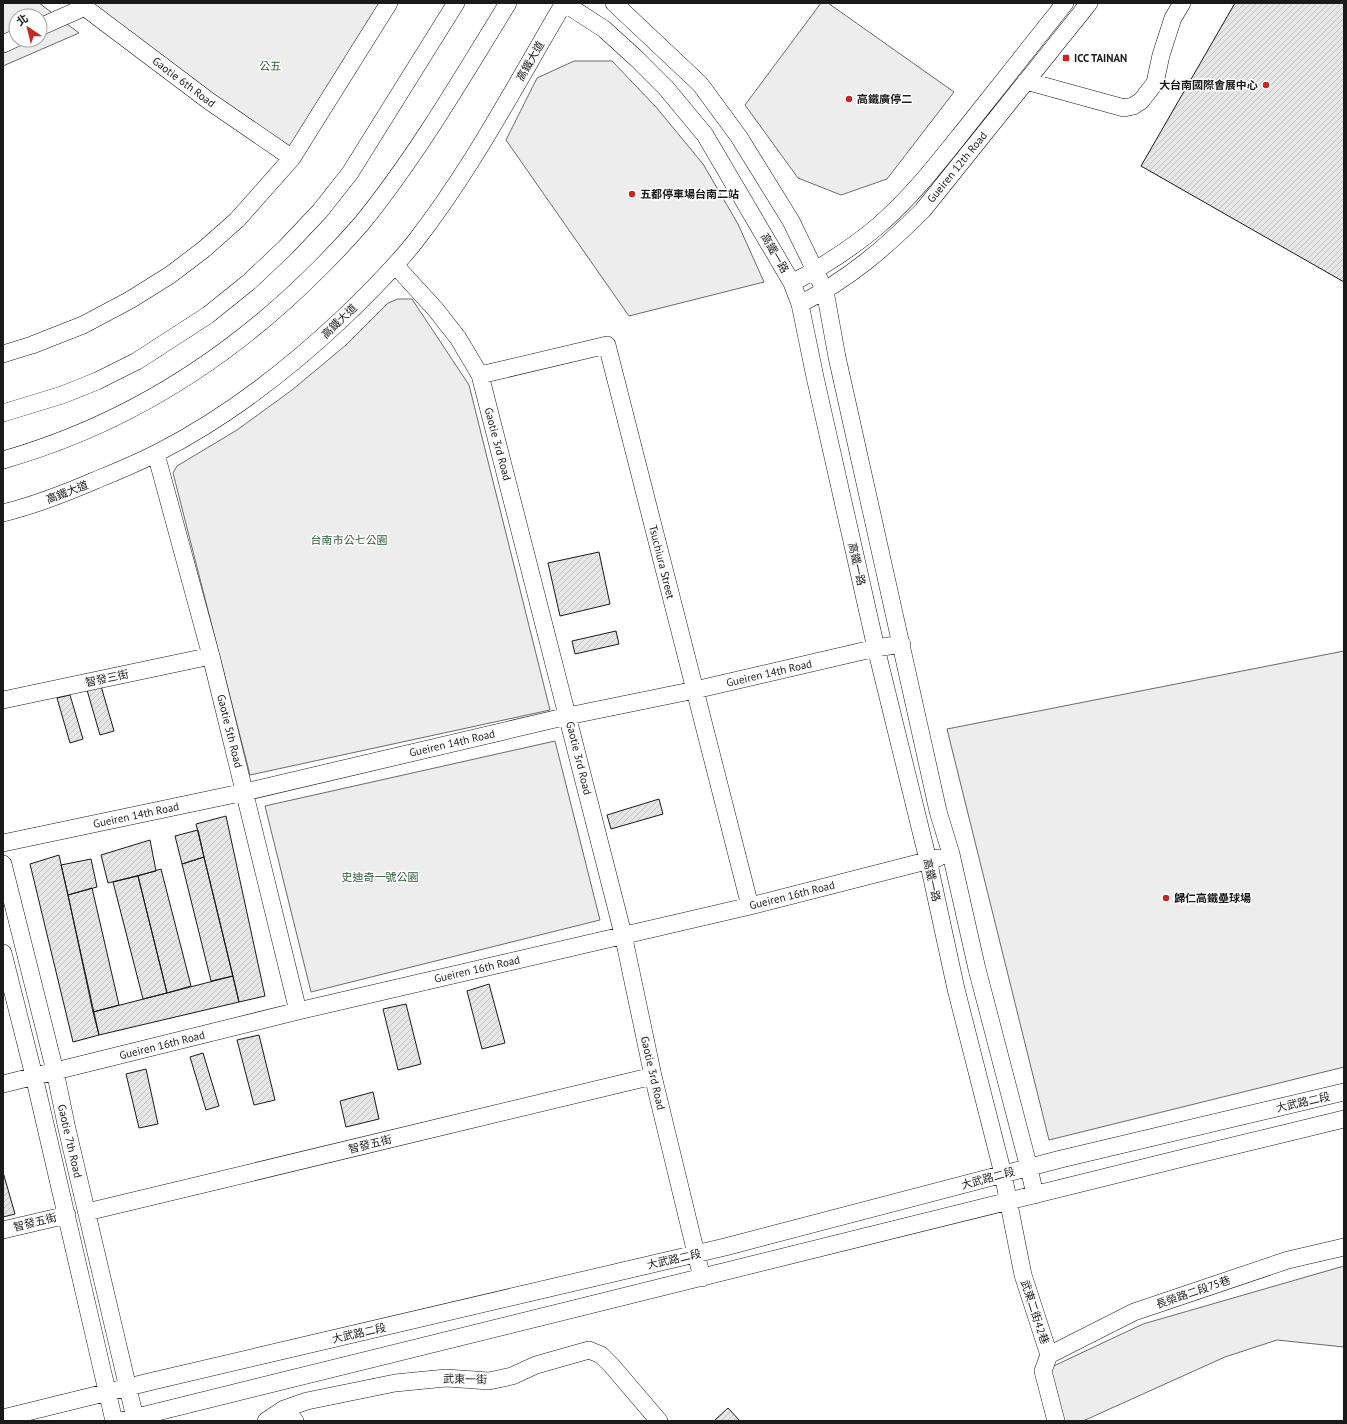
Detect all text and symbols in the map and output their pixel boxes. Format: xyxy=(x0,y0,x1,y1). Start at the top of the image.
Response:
north arrow xyxy=(8,8,48,48)
text: 北 xyxy=(14,11,31,29)
street label: 高鐵大道 xyxy=(513,38,547,84)
place label: ICC TAINAN xyxy=(1074,51,1127,65)
marker: ICC TAINAN xyxy=(1061,53,1071,63)
street label: Gaotie 6th Road xyxy=(150,54,218,110)
park label: 公五 xyxy=(259,59,281,73)
place label: 大台南國際會展中心 xyxy=(1159,78,1258,92)
marker: 大台南國際會展中心 xyxy=(1261,80,1271,90)
place label: 高鐵廣停二 xyxy=(857,92,912,106)
marker: 高鐵廣停二 xyxy=(844,94,854,104)
street label: Gueiren 12th Road xyxy=(924,129,990,205)
place label: 五都停車場台南二站 xyxy=(640,187,739,201)
marker: 五都停車場台南二站 xyxy=(627,189,637,199)
street label: 高鐵一路 xyxy=(758,230,792,276)
street label: 高鐵大道 xyxy=(318,301,360,341)
street label: Gaotie 3rd Road xyxy=(482,406,515,482)
street label: 高鐵大道 xyxy=(44,478,90,506)
street label: Tsuchiura Street xyxy=(646,524,678,601)
park label: 台南市公七公園 xyxy=(311,533,388,547)
street label: 高鐵一路 xyxy=(845,541,869,587)
street label: Gueiren 14th Road xyxy=(725,656,813,690)
street label: 智發三街 xyxy=(84,667,130,689)
street label: Gaotie 5th Road xyxy=(214,693,246,769)
street label: Gaotie 3rd Road xyxy=(563,720,595,796)
street label: Gueiren 14th Road xyxy=(408,726,496,760)
street label: Gueiren 14th Road xyxy=(92,799,180,831)
street label: 高鐵一路 xyxy=(920,857,944,903)
park label: 史迪奇一號公園 xyxy=(342,870,419,884)
street label: Gueiren 16th Road xyxy=(748,878,836,912)
place label: 歸仁高鐵壘球場 xyxy=(1174,891,1251,905)
marker: 歸仁高鐵壘球場 xyxy=(1161,893,1171,903)
street label: Gueiren 16th Road xyxy=(433,952,521,986)
street label: Gueiren 16th Road xyxy=(118,1028,206,1062)
street label: Gaotie 3rd Road xyxy=(638,1035,668,1111)
street label: 大武路二段 xyxy=(1275,1089,1331,1115)
street label: Gaotie 7th Road xyxy=(55,1103,85,1179)
street label: 智發五街 xyxy=(347,1132,393,1156)
street label: 大武路二段 xyxy=(960,1164,1016,1192)
street label: 智發五街 xyxy=(12,1210,58,1234)
street label: 大武路二段 xyxy=(646,1246,702,1272)
street label: 長榮路二段75巷 xyxy=(1154,1273,1232,1311)
street label: 武東二街42巷 xyxy=(1018,1278,1052,1346)
street label: 大武路二段 xyxy=(331,1320,387,1346)
street label: 武東一街 xyxy=(443,1372,487,1386)

